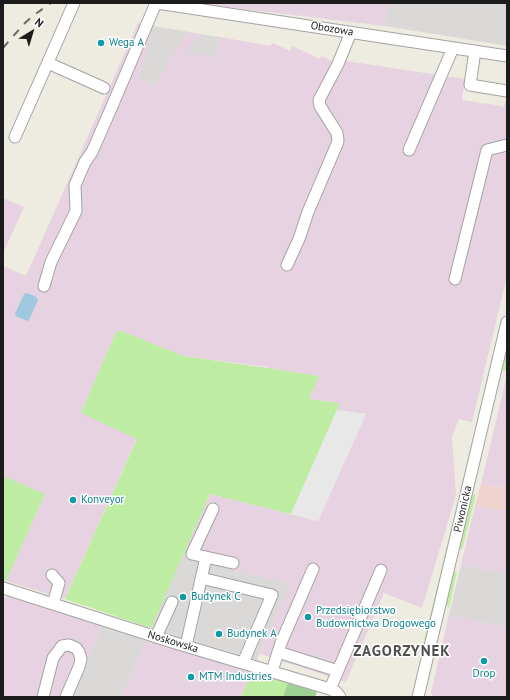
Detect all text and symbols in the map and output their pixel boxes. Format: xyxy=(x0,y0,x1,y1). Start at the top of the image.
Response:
north arrow xyxy=(12,12,52,52)
text: N xyxy=(32,15,47,30)
street label: Obozowa xyxy=(310,19,354,39)
place label: Wega A xyxy=(109,36,144,50)
marker: Wega A xyxy=(96,38,106,48)
street label: Piwonicka xyxy=(451,484,475,534)
place label: Konveyor xyxy=(81,493,124,507)
marker: Konveyor xyxy=(68,495,78,505)
place label: Budynek C xyxy=(191,590,240,604)
marker: Budynek C xyxy=(178,592,188,602)
place label: Przedsiębiorstwo Budownictwa Drogowego xyxy=(316,604,436,630)
marker: Przedsiębiorstwo Budownictwa Drogowego xyxy=(303,612,313,622)
place label: Budynek A xyxy=(227,627,277,641)
street label: Noskowska xyxy=(146,628,200,656)
marker: Budynek A xyxy=(214,629,224,639)
district label: ZAGORZYNEK xyxy=(353,643,451,661)
marker: Drop xyxy=(479,656,489,666)
place label: Drop xyxy=(473,667,495,681)
place label: MTM Industries xyxy=(199,670,272,684)
marker: MTM Industries xyxy=(186,672,196,682)

